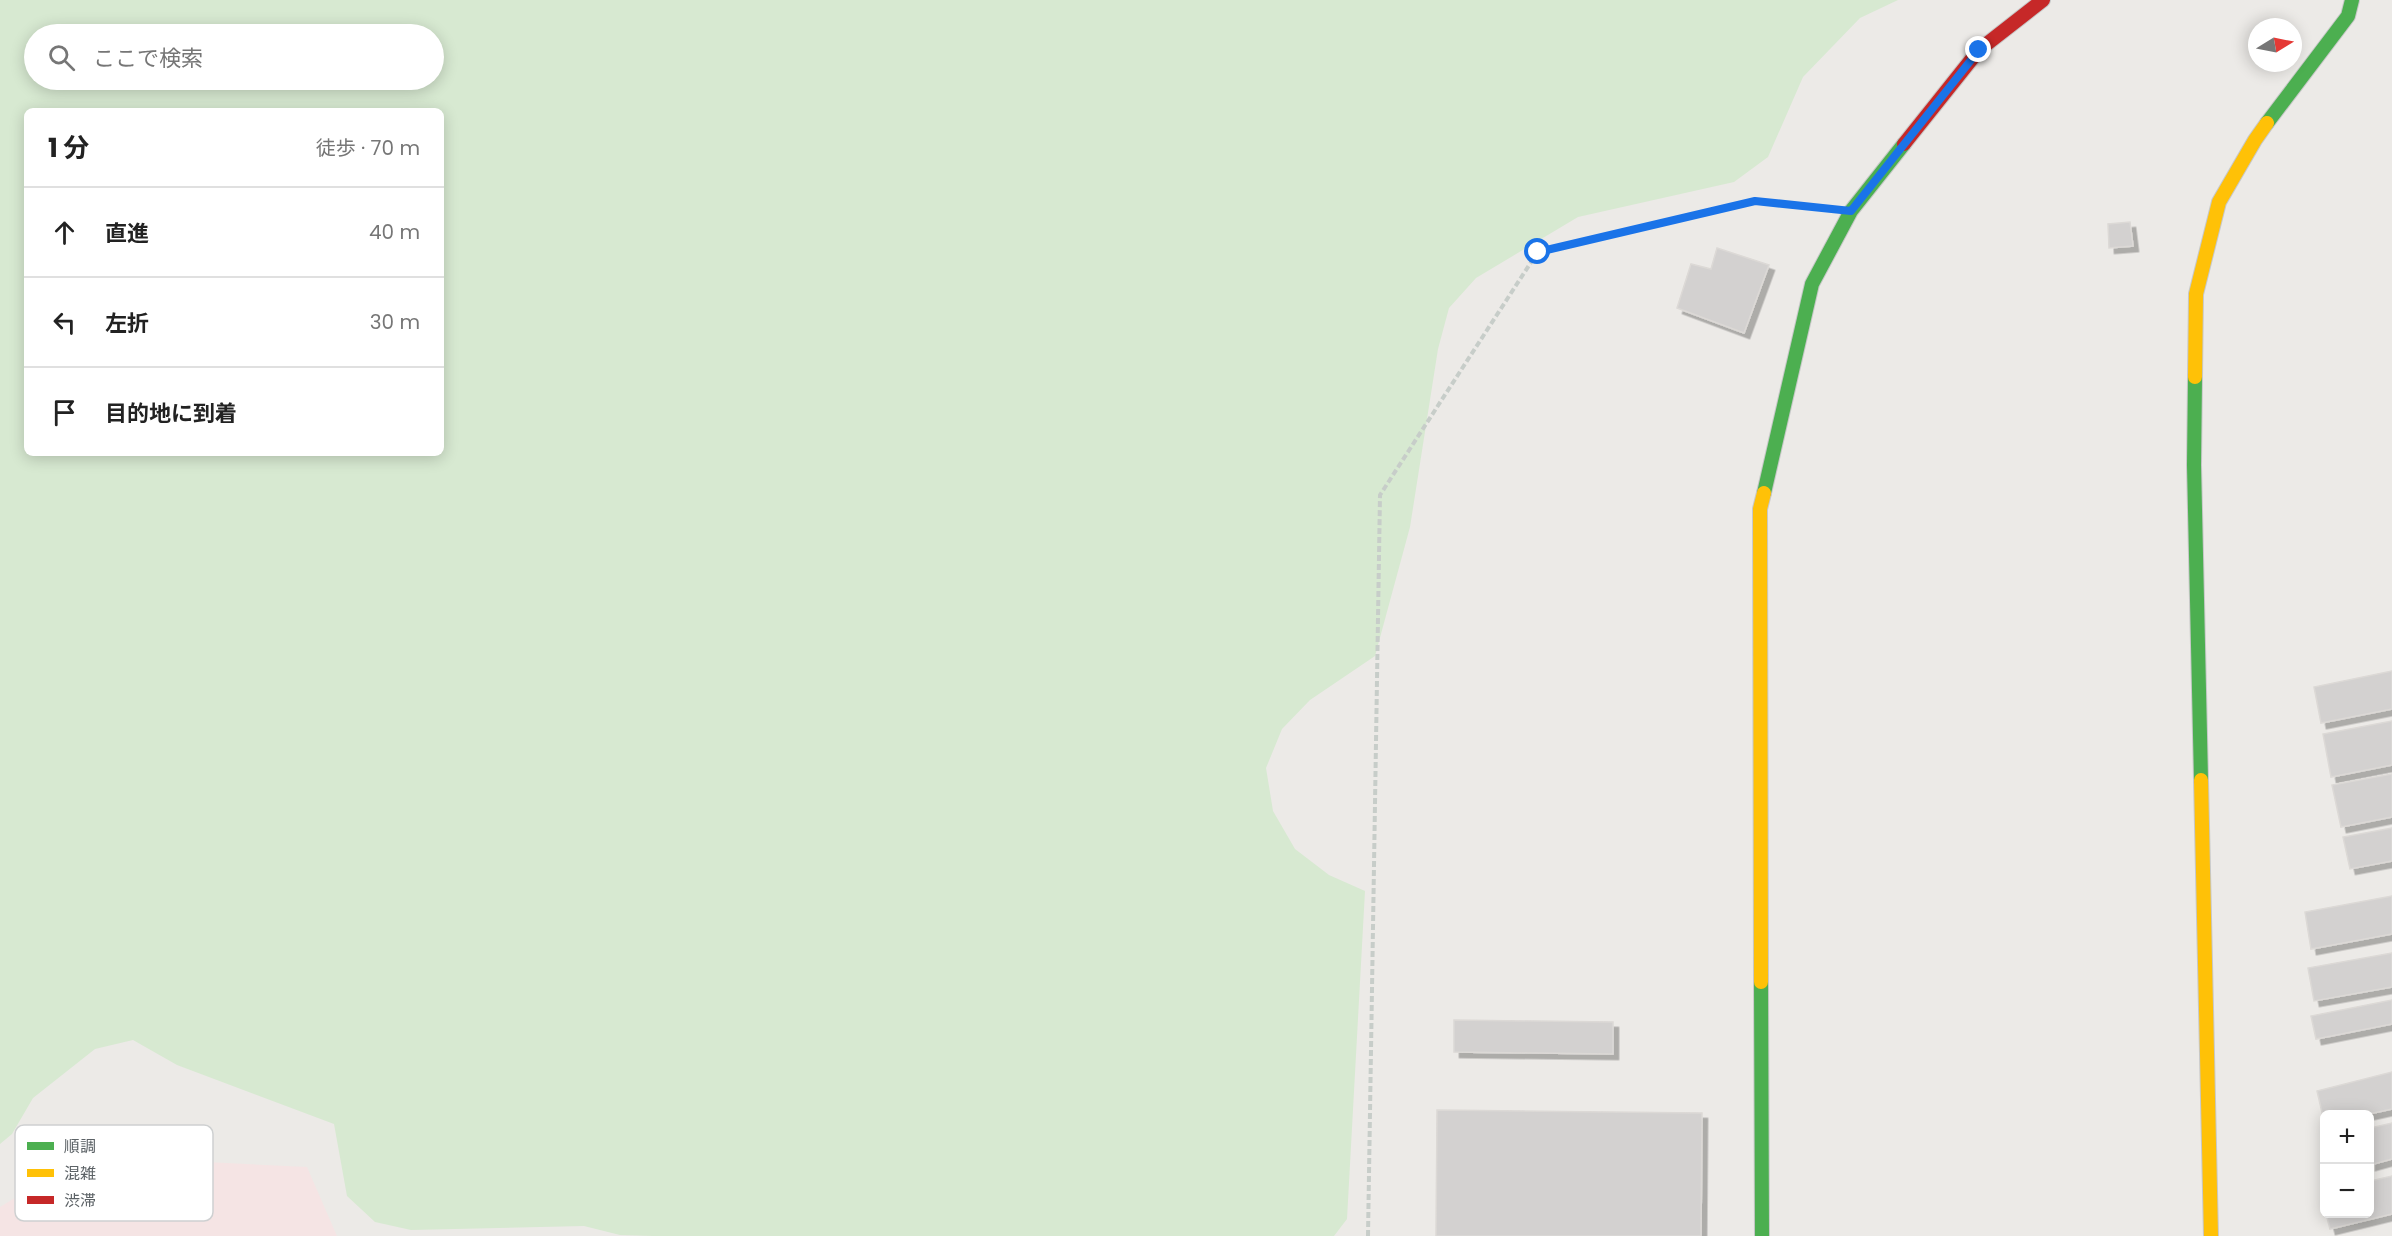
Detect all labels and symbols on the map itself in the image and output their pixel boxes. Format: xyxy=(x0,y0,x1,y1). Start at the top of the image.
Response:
north arrow xyxy=(2248,18,2302,72)
route end xyxy=(1965,36,1991,62)
route start xyxy=(1524,238,1550,264)
legend xyxy=(15,1125,213,1221)
text: 順調 xyxy=(64,1135,96,1158)
text: 混雑 xyxy=(64,1162,96,1185)
text: 渋滞 xyxy=(64,1189,96,1212)

